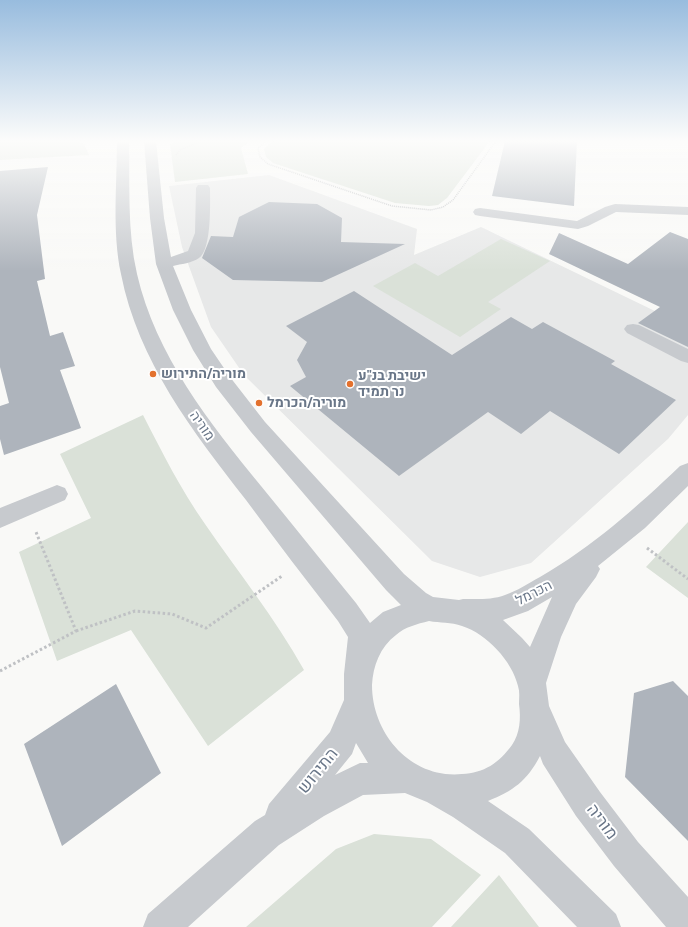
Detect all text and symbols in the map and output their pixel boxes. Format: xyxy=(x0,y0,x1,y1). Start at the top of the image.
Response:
place label: מוריה/התירוש xyxy=(161,366,246,382)
place label: ישיבת בנ"ע נר תמיד xyxy=(358,368,426,400)
marker: מוריה/התירוש xyxy=(148,369,158,379)
marker: ישיבת בנ"ע נר תמיד xyxy=(345,379,355,389)
place label: מוריה/הכרמל xyxy=(267,395,346,411)
marker: מוריה/הכרמל xyxy=(254,398,264,408)
street label: מוריה xyxy=(186,408,218,444)
street label: הכרמל xyxy=(513,577,555,609)
street label: התירוש xyxy=(294,744,342,798)
street label: מוריה xyxy=(582,800,622,844)

